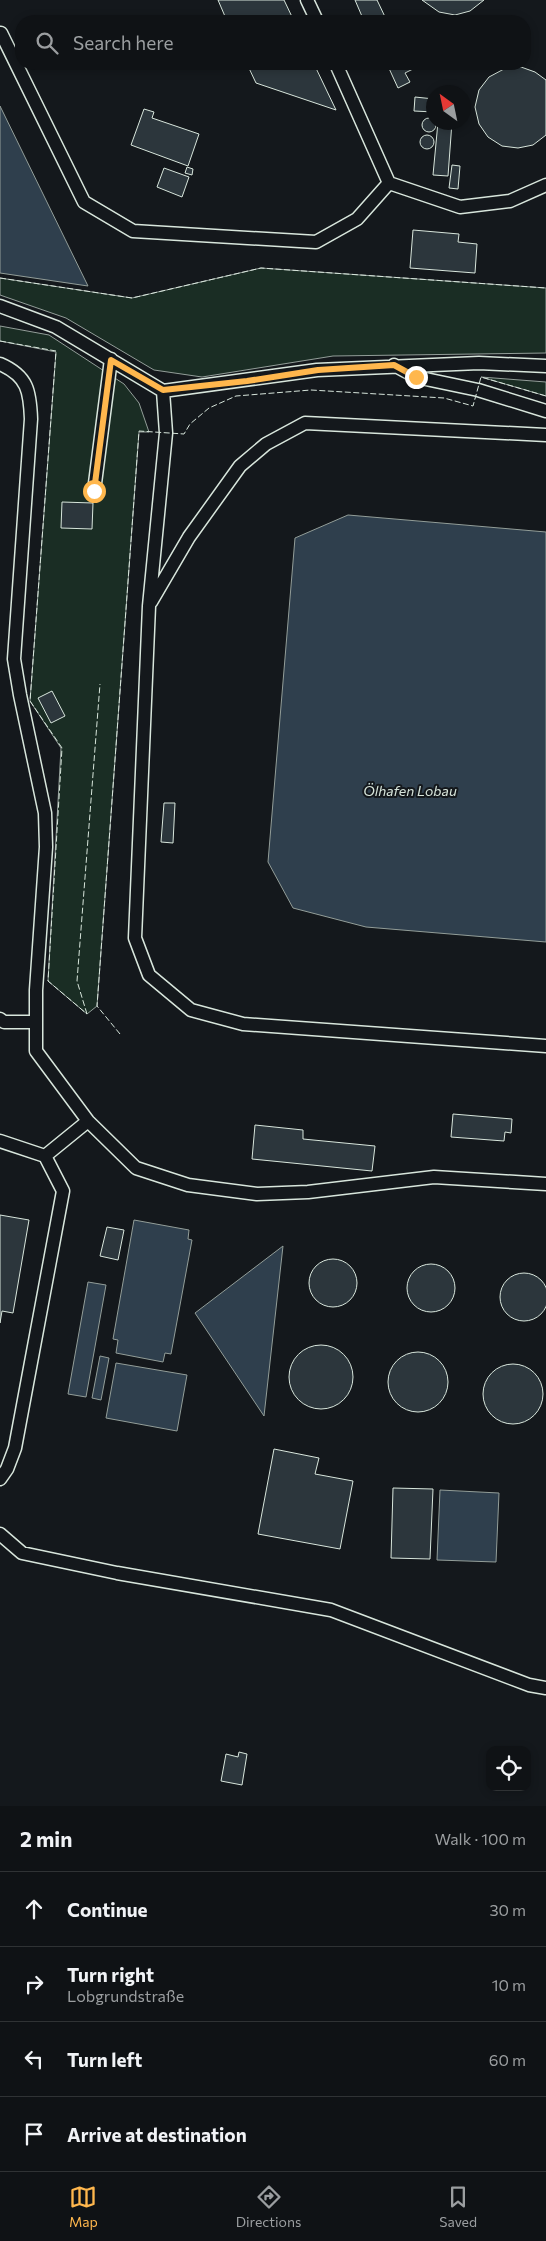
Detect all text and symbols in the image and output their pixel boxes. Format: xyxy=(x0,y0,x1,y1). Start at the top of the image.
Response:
search box xyxy=(15,15,531,70)
icon: search xyxy=(33,29,61,57)
text: Search here xyxy=(73,31,173,54)
north arrow xyxy=(426,85,471,130)
route end xyxy=(405,366,428,389)
route start xyxy=(83,480,106,503)
water label: Ölhafen Lobau xyxy=(363,782,457,799)
map controls xyxy=(486,1746,531,1791)
button: locate xyxy=(486,1746,531,1791)
text: 2 min xyxy=(20,1826,72,1851)
text: Walk · 100 m xyxy=(435,1829,526,1848)
icon: ahead xyxy=(20,1895,48,1923)
text: Continue xyxy=(67,1898,147,1921)
text: 30 m xyxy=(489,1900,526,1919)
text: Turn right xyxy=(67,1963,154,1986)
icon: right xyxy=(20,1970,48,1998)
text: 10 m xyxy=(492,1975,526,1994)
text: Lobgrundstraße xyxy=(67,1986,184,2005)
icon: left xyxy=(20,2045,48,2073)
text: Turn left xyxy=(67,2048,142,2071)
text: 60 m xyxy=(489,2050,526,2069)
icon: arrive xyxy=(20,2120,48,2148)
text: Arrive at destination xyxy=(67,2123,247,2146)
tab: Map xyxy=(69,2183,98,2230)
tab: Directions xyxy=(236,2183,301,2230)
tab: Saved xyxy=(439,2183,477,2230)

